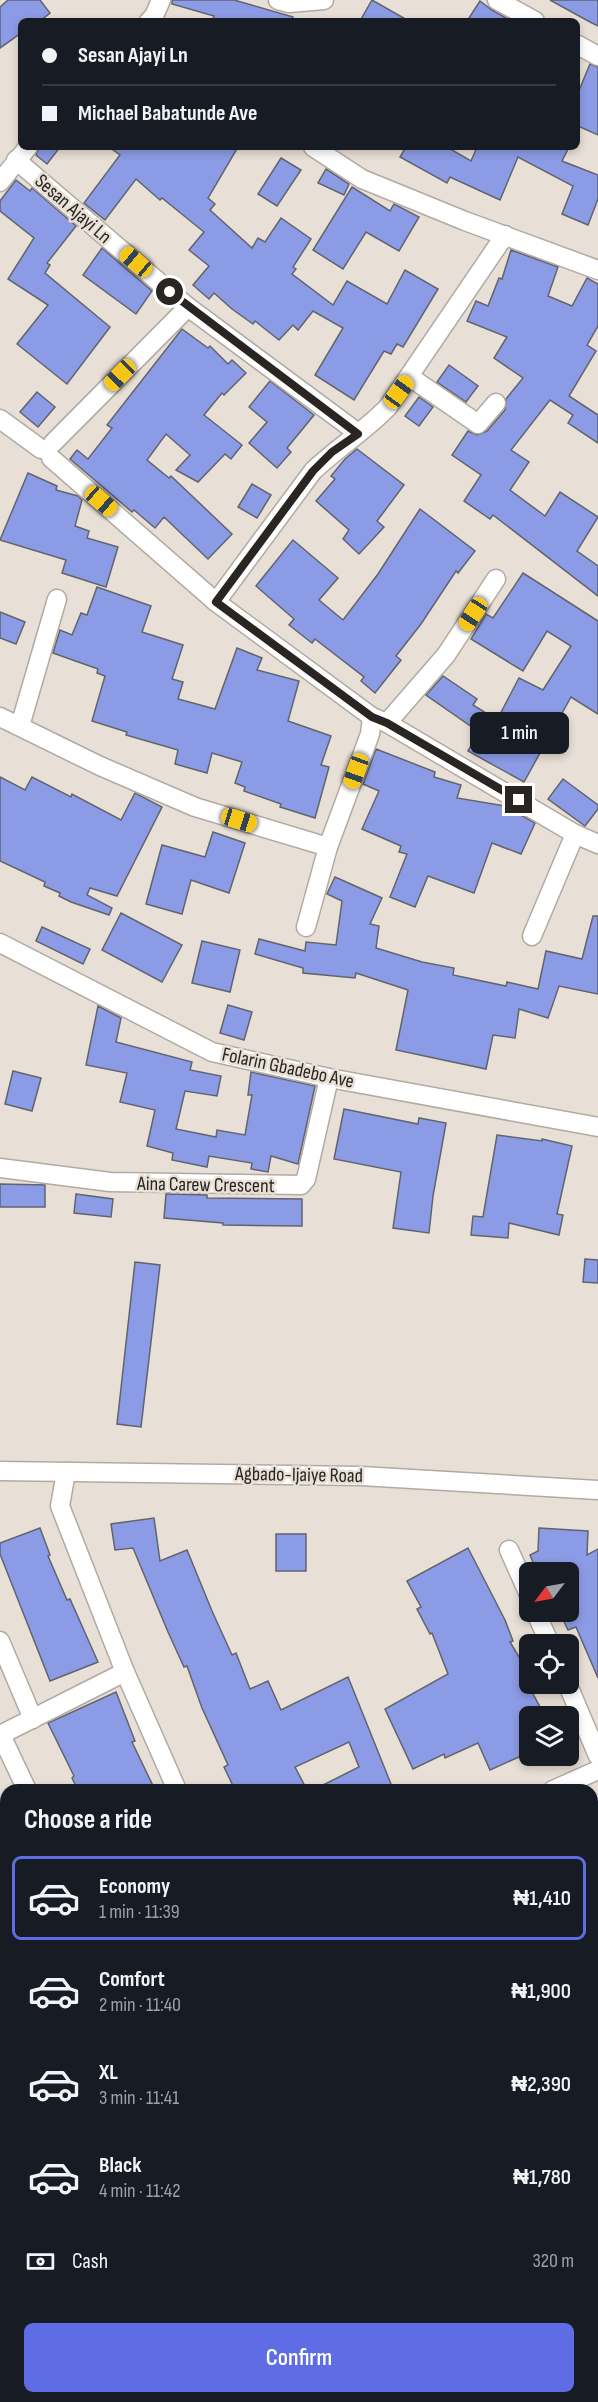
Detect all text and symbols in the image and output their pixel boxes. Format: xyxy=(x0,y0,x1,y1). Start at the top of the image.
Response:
text: Sesan Ajayi Ln xyxy=(78,42,188,69)
text: Michael Babatunde Ave xyxy=(78,100,257,127)
street label: Sesan Ajayi Ln xyxy=(30,169,116,249)
car xyxy=(116,244,156,280)
route start xyxy=(156,278,183,305)
car xyxy=(101,356,139,394)
car xyxy=(381,372,417,412)
car xyxy=(82,482,120,520)
car xyxy=(456,594,490,634)
callout: 1 min xyxy=(470,713,568,755)
text: 1 min xyxy=(501,721,538,745)
car xyxy=(341,751,371,791)
route end xyxy=(505,786,532,813)
car xyxy=(219,806,259,834)
street label: Folarin Gbadebo Ave xyxy=(220,1042,356,1094)
street label: Aina Carew Crescent xyxy=(136,1172,275,1198)
street label: Agbado-Ijaiye Road xyxy=(234,1462,363,1488)
north arrow xyxy=(519,1562,579,1622)
map controls xyxy=(519,1562,579,1766)
button: locate xyxy=(519,1634,579,1694)
button: layers xyxy=(519,1706,579,1766)
text: Choose a ride xyxy=(24,1804,152,1836)
icon: car xyxy=(27,1871,81,1925)
text: Economy xyxy=(99,1873,170,1900)
text: ₦1,410 xyxy=(513,1885,571,1912)
text: 1 min · 11:39 xyxy=(99,1900,180,1924)
icon: car xyxy=(27,1964,81,2018)
text: Comfort xyxy=(99,1966,165,1993)
text: ₦1,900 xyxy=(511,1978,571,2005)
text: 2 min · 11:40 xyxy=(99,1993,181,2017)
icon: car xyxy=(27,2057,81,2111)
text: XL xyxy=(99,2059,118,2086)
text: ₦2,390 xyxy=(511,2071,571,2098)
text: 3 min · 11:41 xyxy=(99,2086,179,2110)
icon: car xyxy=(27,2150,81,2204)
text: Black xyxy=(99,2152,141,2179)
text: ₦1,780 xyxy=(513,2164,571,2191)
text: 4 min · 11:42 xyxy=(99,2179,180,2203)
icon: cash xyxy=(24,2245,57,2278)
text: Cash xyxy=(72,2248,108,2275)
text: 320 m xyxy=(532,2249,574,2273)
button: Confirm xyxy=(24,2323,574,2392)

